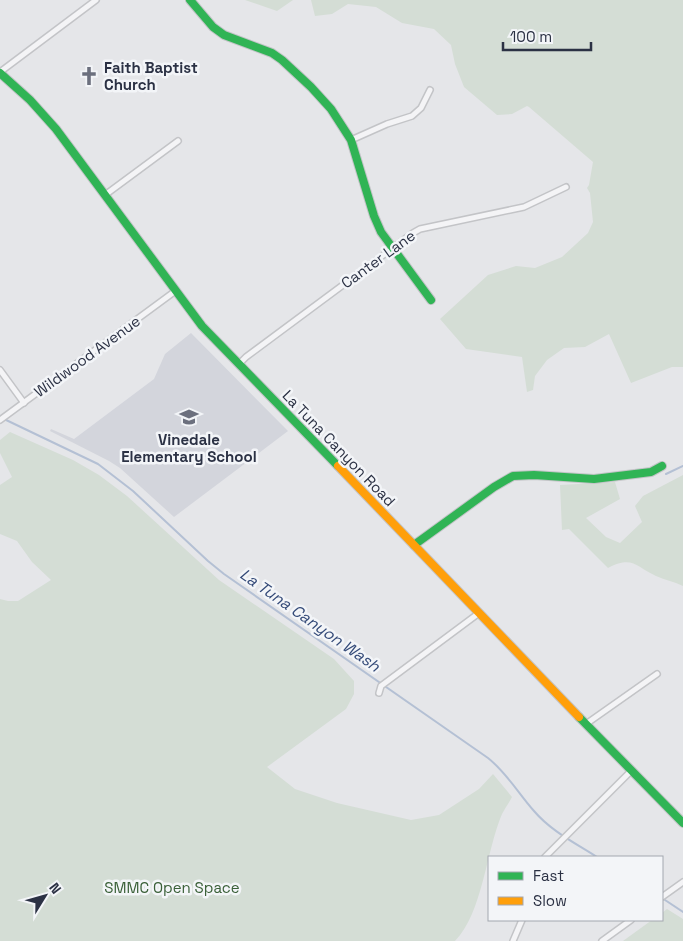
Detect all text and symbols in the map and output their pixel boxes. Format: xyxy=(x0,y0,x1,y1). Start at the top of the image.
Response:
scale bar xyxy=(503,20,590,52)
text: 100 m xyxy=(510,27,552,46)
place label: Faith Baptist Church xyxy=(104,58,198,94)
church icon: Faith Baptist Church xyxy=(78,65,100,87)
street label: Canter Lane xyxy=(337,226,419,292)
street label: Wildwood Avenue xyxy=(30,311,144,401)
street label: La Tuna Canyon Road xyxy=(279,386,399,510)
school or university icon: Vinedale Elementary School xyxy=(178,406,200,428)
place label: Vinedale Elementary School xyxy=(121,430,257,466)
water label: La Tuna Canyon Wash xyxy=(236,564,385,677)
legend xyxy=(488,856,663,921)
text: Fast xyxy=(533,866,564,885)
north arrow xyxy=(20,871,70,921)
park label: SMMC Open Space xyxy=(104,878,240,897)
text: N xyxy=(45,879,65,897)
text: Slow xyxy=(533,891,567,910)

